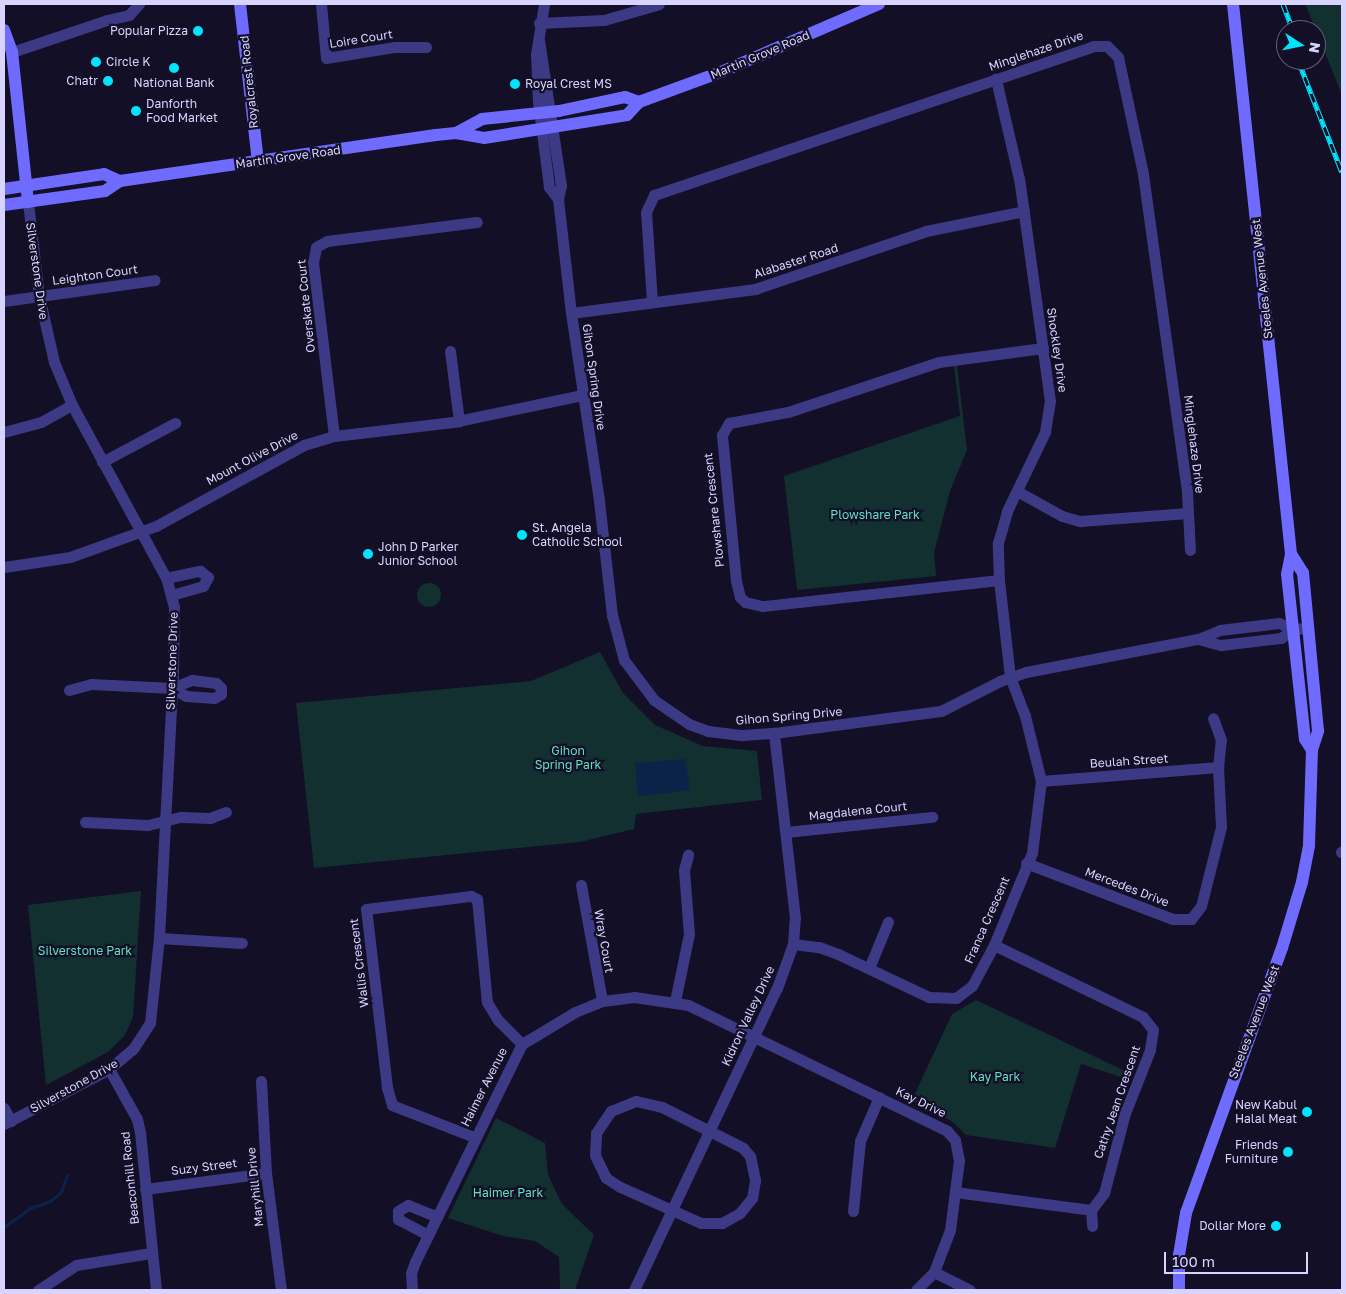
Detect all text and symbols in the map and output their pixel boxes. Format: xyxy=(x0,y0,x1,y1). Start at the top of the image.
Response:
north arrow xyxy=(1276,20,1326,70)
place label: Popular Pizza xyxy=(110,24,188,38)
marker: Popular Pizza xyxy=(192,25,204,37)
street label: Loire Court xyxy=(328,27,394,51)
street label: Martin Grove Road xyxy=(708,28,812,82)
street label: Minglehaze Drive xyxy=(987,28,1085,74)
street label: Royalcrest Road xyxy=(237,35,261,129)
text: N xyxy=(1306,41,1325,55)
place label: Circle K xyxy=(106,55,150,69)
marker: Circle K xyxy=(90,56,102,68)
marker: National Bank xyxy=(168,62,180,74)
place label: Chatr xyxy=(66,74,98,88)
marker: Chatr xyxy=(102,75,114,87)
place label: National Bank xyxy=(134,76,214,90)
place label: Royal Crest MS xyxy=(525,77,612,91)
marker: Royal Crest MS xyxy=(509,78,521,90)
place label: Danforth Food Market xyxy=(146,97,218,125)
marker: Danforth Food Market xyxy=(130,105,142,117)
street label: Martin Grove Road xyxy=(234,142,342,172)
street label: Steeles Avenue West xyxy=(1249,218,1275,340)
street label: Silverstone Drive xyxy=(23,221,51,321)
street label: Alabaster Road xyxy=(752,241,840,281)
street label: Overskate Court xyxy=(294,259,318,353)
street label: Leighton Court xyxy=(51,262,139,288)
street label: Shockley Drive xyxy=(1044,307,1070,393)
street label: Gihon Spring Drive xyxy=(579,323,609,431)
street label: Minglehaze Drive xyxy=(1181,394,1207,494)
street label: Mount Olive Drive xyxy=(204,428,300,488)
street label: Plowshare Crescent xyxy=(701,452,727,568)
park label: Plowshare Park xyxy=(830,508,920,522)
place label: St. Angela Catholic School xyxy=(532,521,623,549)
marker: St. Angela Catholic School xyxy=(516,529,528,541)
place label: John D Parker Junior School xyxy=(378,540,458,568)
marker: John D Parker Junior School xyxy=(362,548,374,560)
street label: Silverstone Drive xyxy=(163,612,181,710)
street label: Gihon Spring Drive xyxy=(735,704,843,728)
park label: Gihon Spring Park xyxy=(535,744,601,772)
street label: Beulah Street xyxy=(1089,751,1169,771)
street label: Magdalena Court xyxy=(808,799,908,823)
street label: Mercedes Drive xyxy=(1083,864,1171,910)
street label: Franca Crescent xyxy=(961,874,1013,966)
street label: Wray Court xyxy=(591,908,617,974)
street label: Wallis Crescent xyxy=(346,918,372,1008)
park label: Silverstone Park xyxy=(38,944,132,958)
street label: Steeles Avenue West xyxy=(1226,963,1282,1081)
street label: Kidron Valley Drive xyxy=(718,964,778,1068)
street label: Cathy Jean Crescent xyxy=(1091,1043,1143,1161)
street label: Haimer Avenue xyxy=(458,1045,510,1129)
street label: Silverstone Drive xyxy=(28,1056,120,1116)
park label: Kay Park xyxy=(970,1070,1020,1084)
street label: Kay Drive xyxy=(894,1084,948,1120)
place label: New Kabul Halal Meat xyxy=(1235,1098,1297,1126)
marker: New Kabul Halal Meat xyxy=(1301,1106,1313,1118)
street label: Beaconhill Road xyxy=(118,1131,142,1225)
place label: Friends Furniture xyxy=(1225,1138,1278,1166)
marker: Friends Furniture xyxy=(1282,1146,1294,1158)
street label: Maryhill Drive xyxy=(244,1147,266,1227)
street label: Suzy Street xyxy=(170,1156,238,1178)
park label: Haimer Park xyxy=(473,1186,543,1200)
place label: Dollar More xyxy=(1199,1219,1266,1233)
marker: Dollar More xyxy=(1270,1220,1282,1232)
scale bar xyxy=(1166,1242,1310,1274)
text: 100 m xyxy=(1172,1252,1215,1270)

